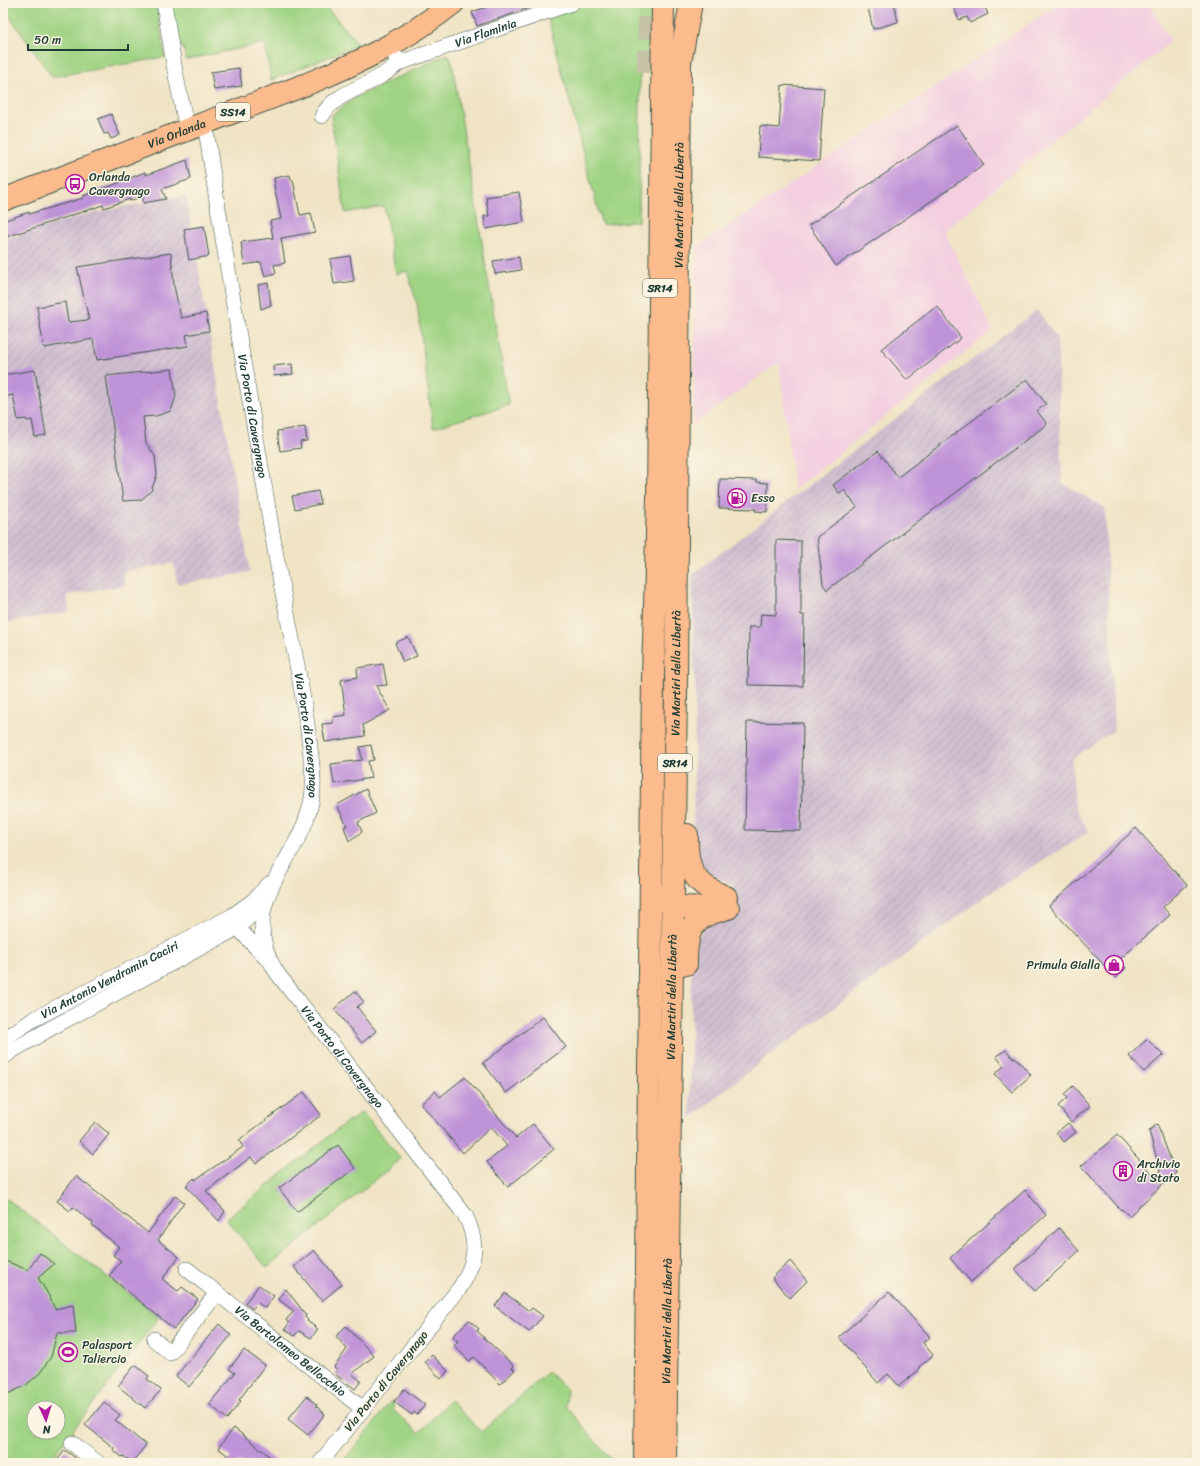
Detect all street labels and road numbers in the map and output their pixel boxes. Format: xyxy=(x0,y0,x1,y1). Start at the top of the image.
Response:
street label: Via Flaminia xyxy=(452,12,520,54)
road number: SS14 xyxy=(216,103,250,121)
street label: Via Orlanda xyxy=(145,113,209,155)
street label: Via Martiri della Libertà xyxy=(668,142,690,268)
road number: SR14 xyxy=(643,279,677,297)
street label: Via Porto di Cavergnago xyxy=(231,352,274,480)
street label: Via Martiri della Libertà xyxy=(664,610,688,736)
street label: Via Porto di Cavergnago xyxy=(288,671,324,799)
road number: SR14 xyxy=(658,754,692,772)
street label: Via Antonio Vendramin Caciri xyxy=(37,934,183,1025)
street label: Via Martiri della Libertà xyxy=(660,934,684,1060)
street label: Via Porto di Cavergnago xyxy=(295,1001,389,1113)
street label: Via Martiri della Libertà xyxy=(655,1258,679,1384)
street label: Via Bartolomeo Bellocchio xyxy=(230,1300,351,1403)
street label: Via Porto di Cavergnago xyxy=(338,1325,434,1437)

